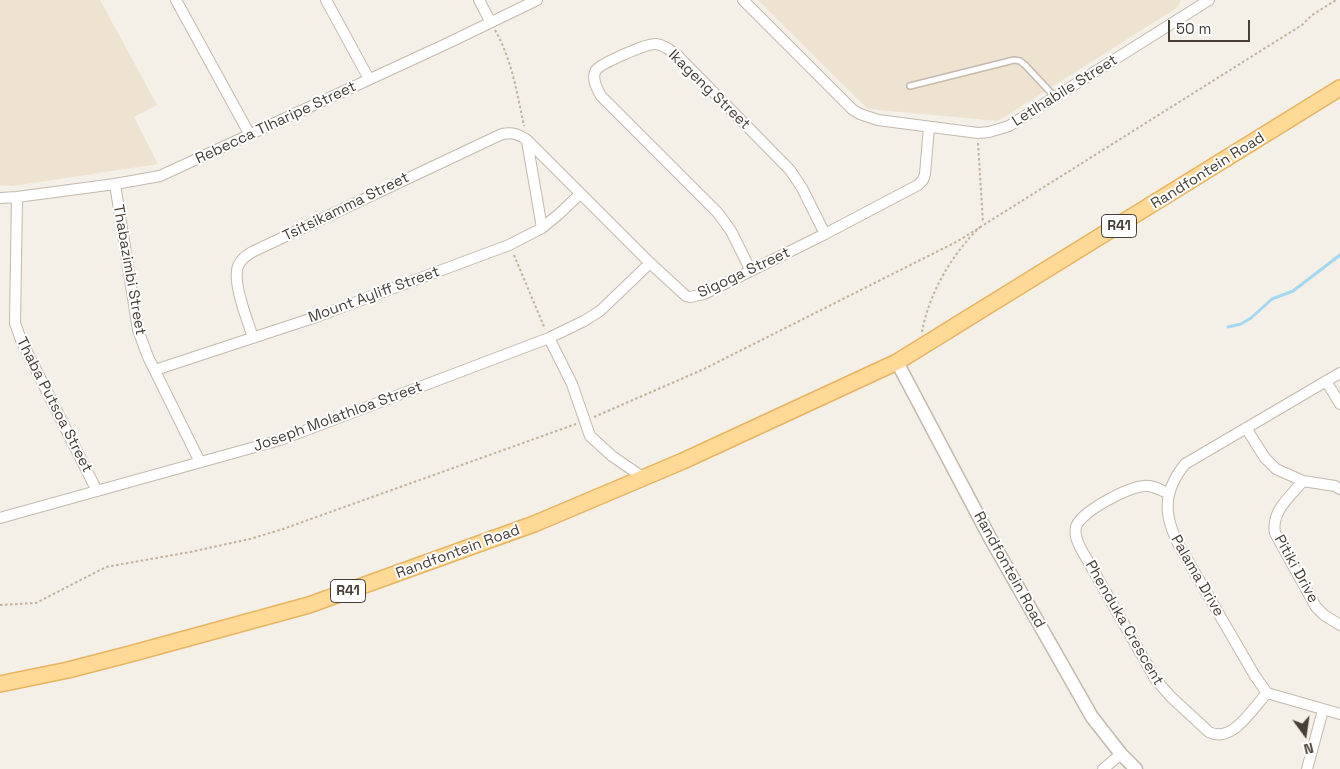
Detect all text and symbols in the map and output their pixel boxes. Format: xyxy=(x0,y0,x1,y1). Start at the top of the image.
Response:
scale bar xyxy=(1170,10,1252,42)
text: 50 m xyxy=(1176,19,1211,38)
street label: Ikageng Street xyxy=(664,46,754,134)
street label: Letlhabile Street xyxy=(1009,51,1121,131)
street label: Rebecca Tlharipe Street xyxy=(193,78,359,168)
street label: Randfontein Road xyxy=(1148,129,1268,213)
street label: Tsitsikamma Street xyxy=(280,169,412,245)
street label: Thabazimbi Street xyxy=(109,203,149,337)
road number: R41 xyxy=(1102,215,1136,238)
street label: Sigoga Street xyxy=(695,244,793,302)
street label: Mount Ayliff Street xyxy=(306,263,442,327)
street label: Thaba Putsoa Street xyxy=(12,334,96,476)
street label: Joseph Molathloa Street xyxy=(251,378,425,456)
street label: Randfontein Road xyxy=(969,509,1049,631)
street label: Randfontein Road xyxy=(394,521,522,583)
street label: Palama Drive xyxy=(1166,532,1228,620)
street label: Pitiki Drive xyxy=(1270,532,1322,606)
street label: Phenduka Crescent xyxy=(1081,557,1167,689)
road number: R41 xyxy=(330,580,366,602)
north arrow xyxy=(1280,709,1330,759)
text: N xyxy=(1302,739,1315,758)

